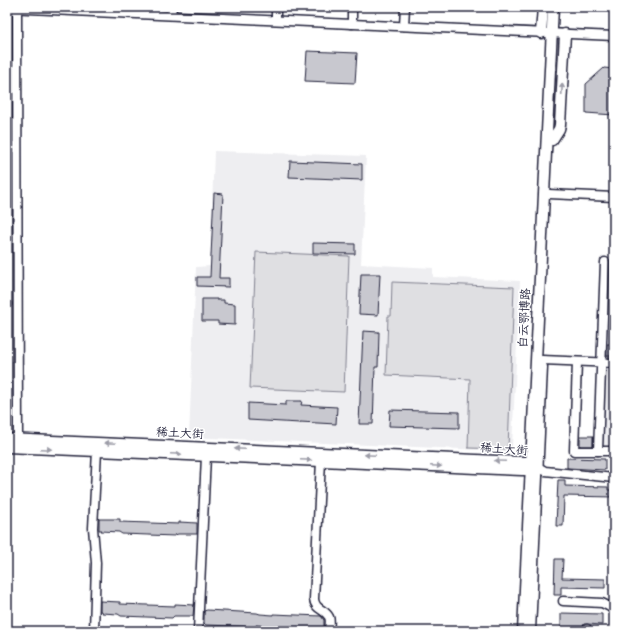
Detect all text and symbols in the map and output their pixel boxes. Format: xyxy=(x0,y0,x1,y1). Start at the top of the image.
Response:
one-way arrow xyxy=(558,83,565,95)
street label: 白云鄂博路 xyxy=(515,288,533,348)
street label: 稀土大街 xyxy=(156,425,204,441)
one-way arrow xyxy=(104,440,116,447)
street label: 稀土大街 xyxy=(480,440,528,458)
one-way arrow xyxy=(40,445,52,452)
one-way arrow xyxy=(233,446,246,452)
one-way arrow xyxy=(170,451,182,458)
one-way arrow xyxy=(363,452,376,458)
one-way arrow xyxy=(300,457,312,464)
one-way arrow xyxy=(493,458,506,464)
one-way arrow xyxy=(430,463,442,470)

